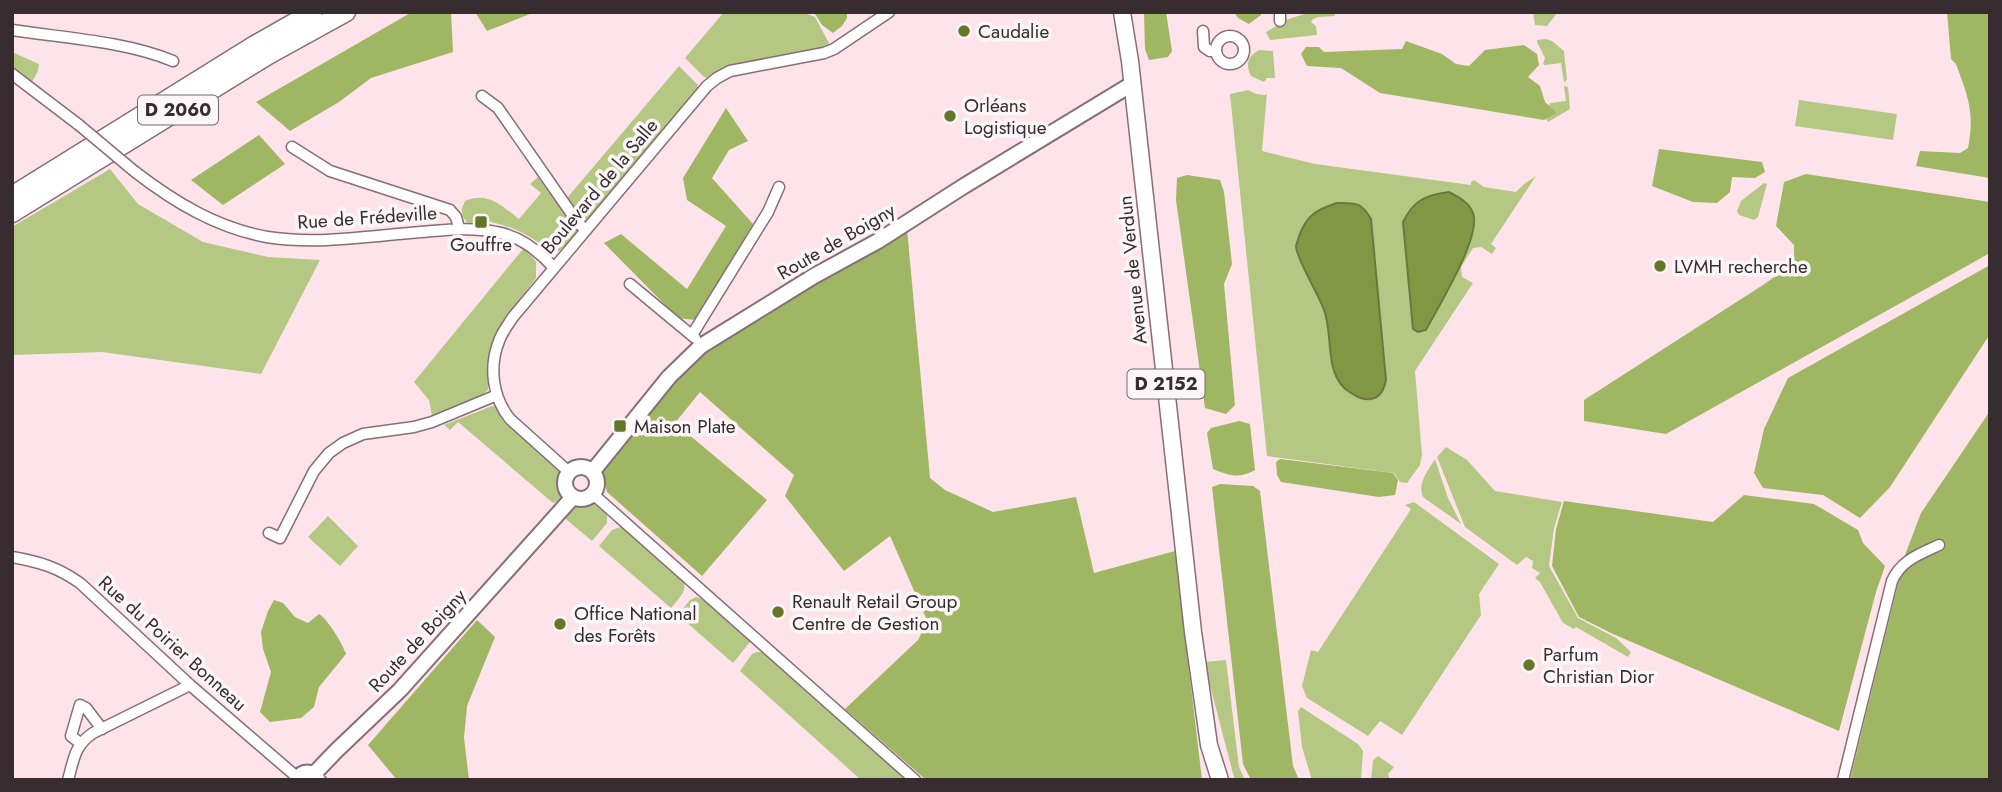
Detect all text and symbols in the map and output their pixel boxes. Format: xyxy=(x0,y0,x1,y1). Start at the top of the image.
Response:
place label: Caudalie xyxy=(978,18,1049,45)
marker: Caudalie xyxy=(956,23,972,39)
place label: Orléans Logistique xyxy=(964,92,1047,141)
road number: D 2060 xyxy=(138,96,218,124)
marker: Orléans Logistique xyxy=(942,108,958,124)
street label: Boulevard de la Salle xyxy=(535,113,664,260)
street label: Avenue de Verdun xyxy=(1111,194,1154,346)
street label: Route de Boigny xyxy=(772,196,901,286)
street label: Rue de Frédeville xyxy=(296,199,438,236)
marker: Gouffre xyxy=(473,214,489,230)
place label: Gouffre xyxy=(450,231,512,258)
place label: LVMH recherche xyxy=(1674,253,1808,280)
marker: LVMH recherche xyxy=(1652,258,1668,274)
road number: D 2152 xyxy=(1128,370,1204,398)
place label: Maison Plate xyxy=(634,413,736,440)
marker: Maison Plate xyxy=(612,418,628,434)
street label: Rue du Poirier Bonneau xyxy=(93,569,253,717)
street label: Route de Boigny xyxy=(362,582,473,698)
place label: Renault Retail Group Centre de Gestion xyxy=(792,588,958,637)
place label: Office National des Forêts xyxy=(574,600,697,649)
marker: Renault Retail Group Centre de Gestion xyxy=(770,604,786,620)
marker: Office National des Forêts xyxy=(552,616,568,632)
place label: Parfum Christian Dior xyxy=(1543,641,1655,690)
marker: Parfum Christian Dior xyxy=(1521,657,1537,673)

